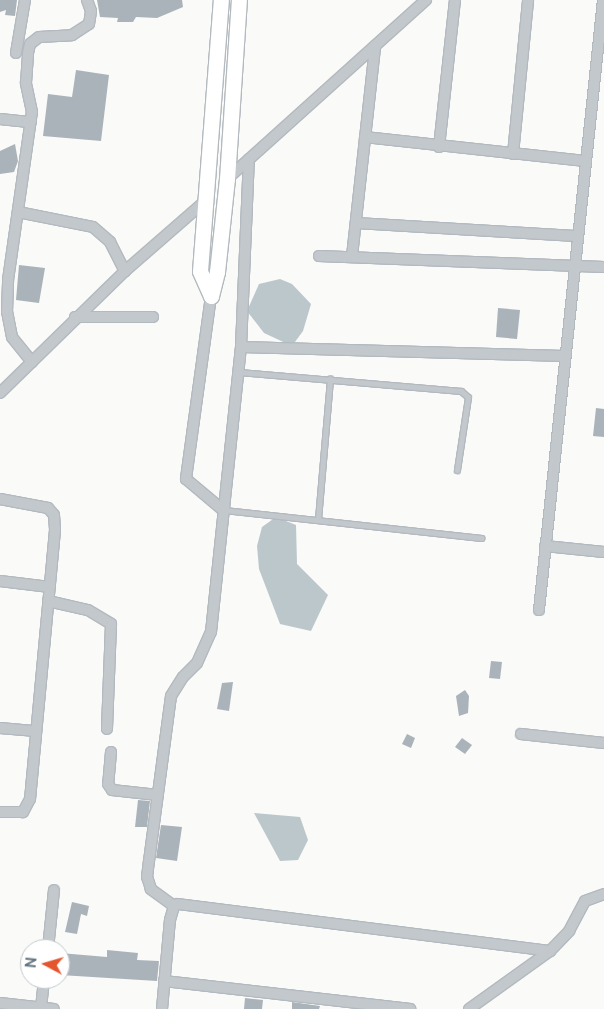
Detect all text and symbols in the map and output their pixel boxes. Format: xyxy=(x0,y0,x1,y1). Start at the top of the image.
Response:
north arrow xyxy=(20,939,70,989)
text: N xyxy=(23,956,40,969)

